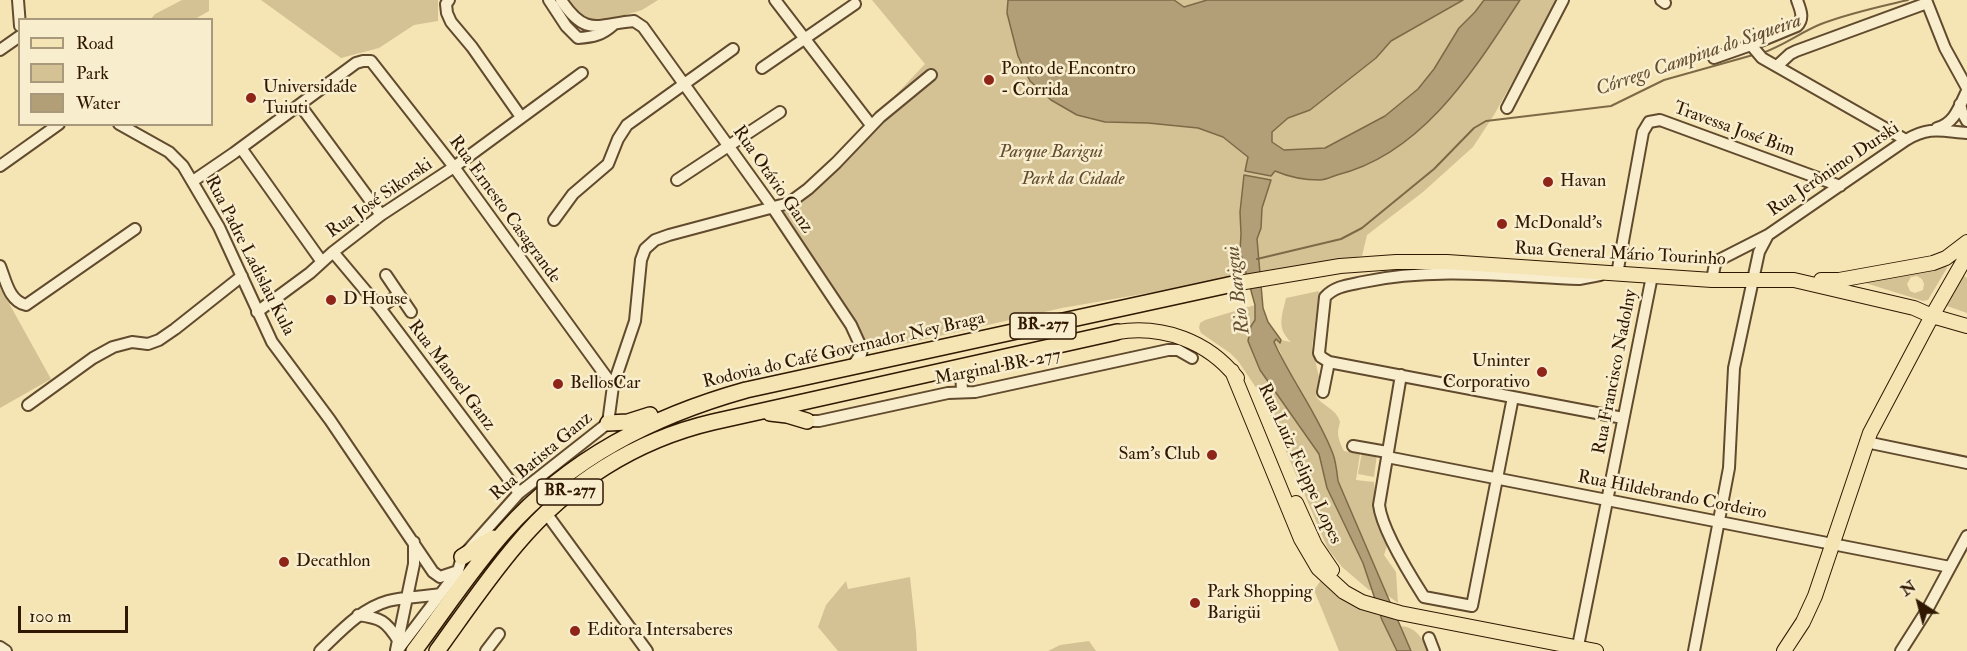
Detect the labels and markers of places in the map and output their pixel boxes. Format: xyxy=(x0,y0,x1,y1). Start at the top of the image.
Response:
place label: Ponto de Encontro - Corrida xyxy=(1001,59,1136,101)
marker: Ponto de Encontro - Corrida xyxy=(982,73,996,87)
place label: Universidade Tuiuti xyxy=(263,77,357,119)
marker: Universidade Tuiuti xyxy=(244,91,258,105)
place label: Havan xyxy=(1560,171,1606,193)
marker: Havan xyxy=(1541,175,1555,189)
place label: McDonald's xyxy=(1514,213,1602,235)
marker: McDonald's xyxy=(1495,217,1509,231)
place label: D House xyxy=(343,289,408,311)
marker: D House xyxy=(324,293,338,307)
place label: Uninter Corporativo xyxy=(1443,351,1530,394)
marker: Uninter Corporativo xyxy=(1535,365,1549,379)
place label: BellosCar xyxy=(570,373,641,395)
marker: BellosCar xyxy=(551,377,565,391)
place label: Sam's Club xyxy=(1119,444,1200,466)
marker: Sam's Club xyxy=(1205,448,1219,462)
place label: Decathlon xyxy=(296,551,371,573)
marker: Decathlon xyxy=(277,555,291,569)
place label: Park Shopping Barigüi xyxy=(1207,582,1313,624)
marker: Park Shopping Barigüi xyxy=(1188,596,1202,610)
place label: Editora Intersaberes xyxy=(587,620,733,642)
marker: Editora Intersaberes xyxy=(568,624,582,638)

